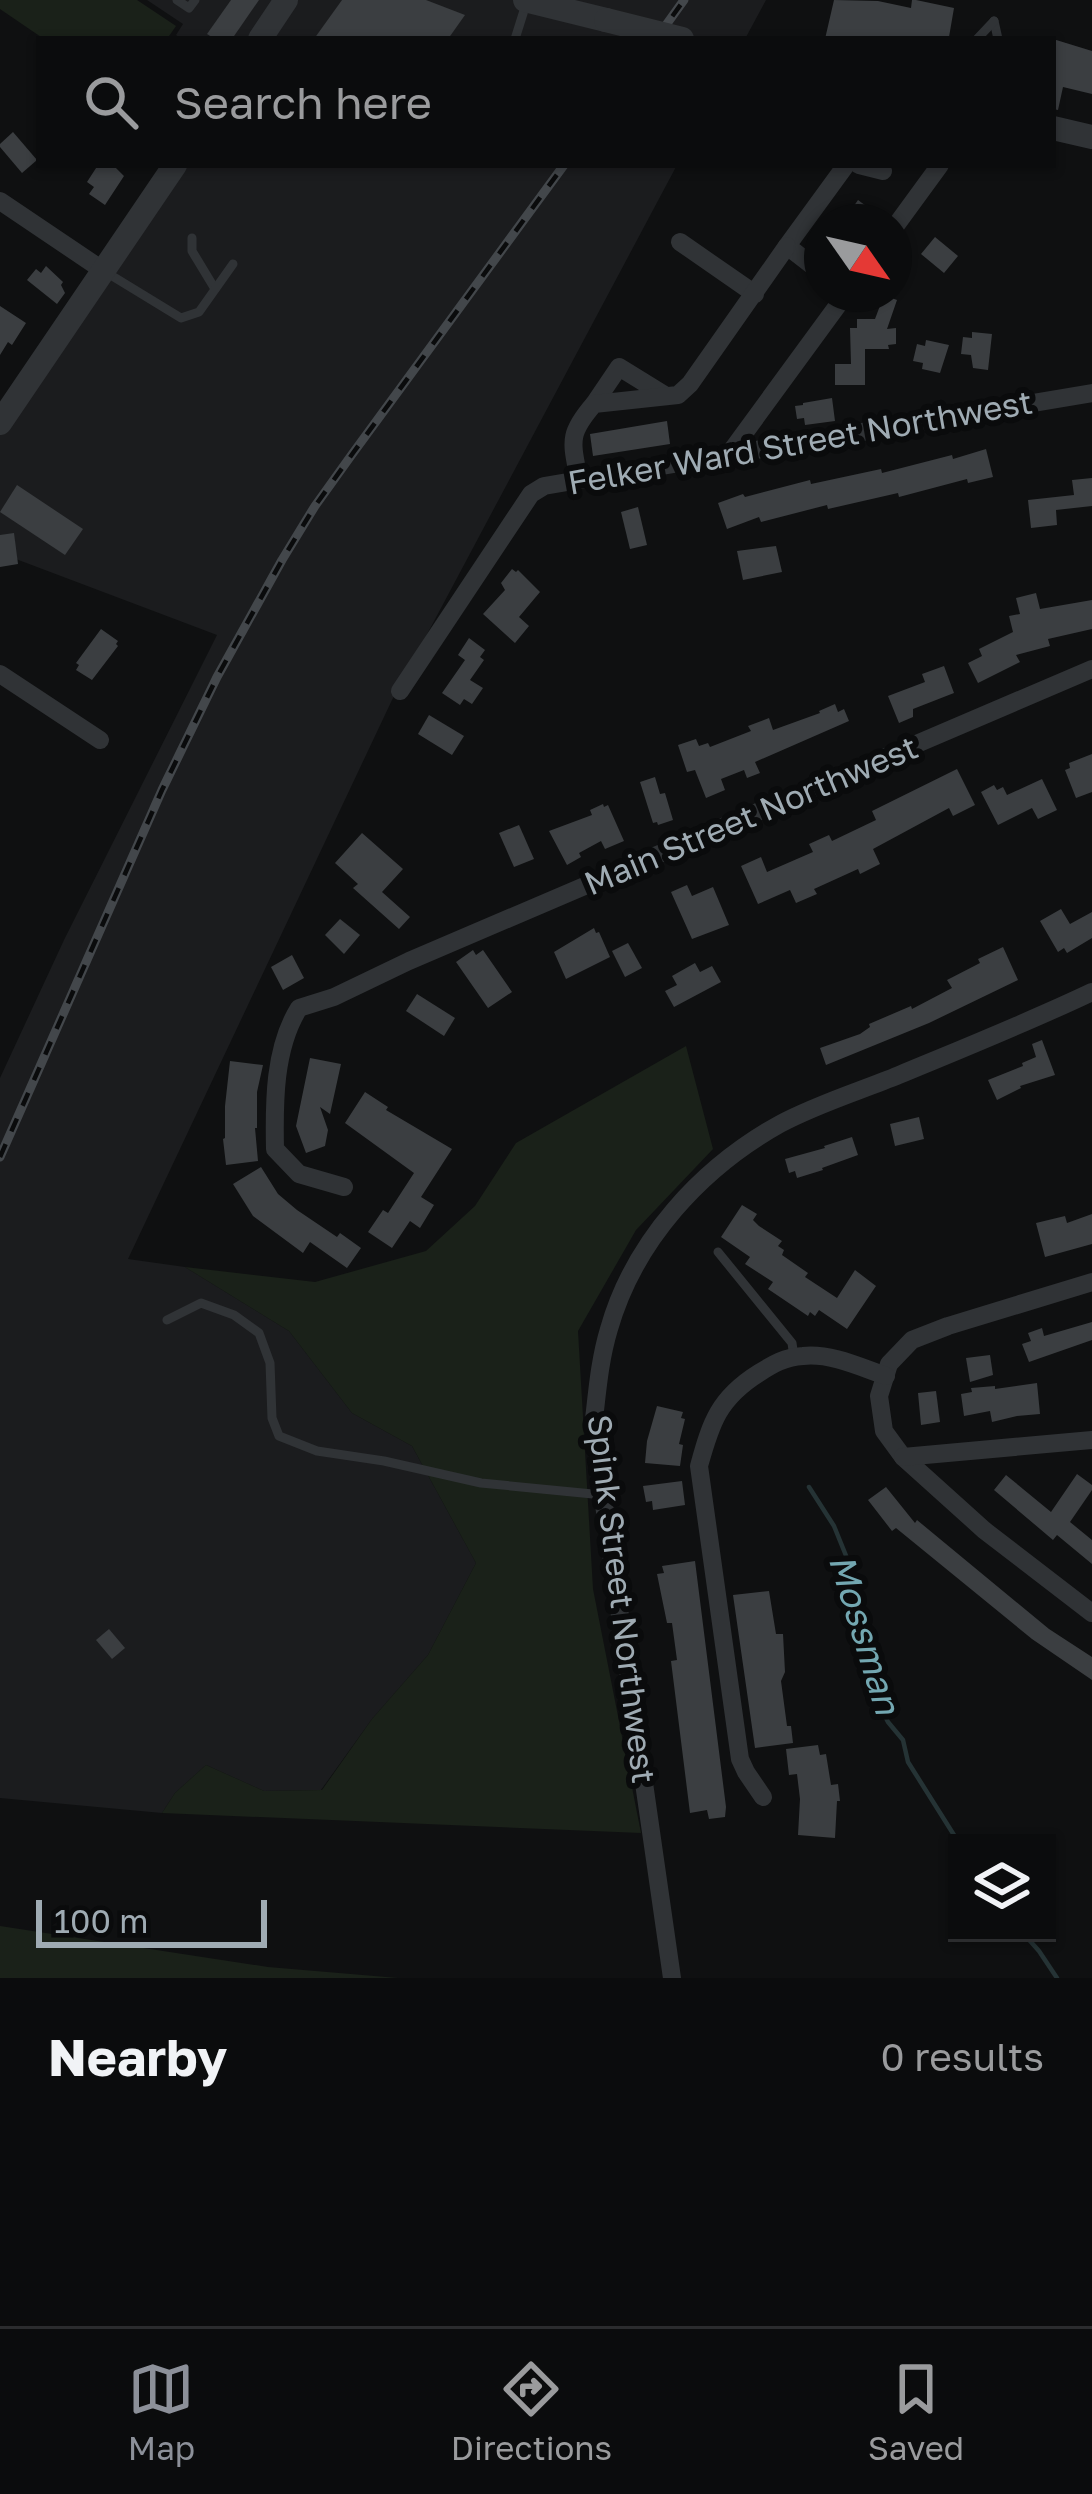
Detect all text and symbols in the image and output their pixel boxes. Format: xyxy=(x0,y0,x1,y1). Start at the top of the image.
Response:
search box xyxy=(36,36,1056,168)
icon: search xyxy=(78,69,144,135)
text: Search here xyxy=(174,75,432,129)
north arrow xyxy=(804,204,912,312)
street label: Felker Ward Street Northwest xyxy=(565,381,1035,502)
street label: Main Street Northwest xyxy=(578,727,923,902)
street label: Spink Street Northwest xyxy=(581,1412,664,1786)
water label: Mossman xyxy=(821,1549,911,1721)
map controls xyxy=(948,1834,1056,1942)
button: layers xyxy=(948,1834,1056,1942)
scale bar xyxy=(36,1894,267,1947)
text: 100 m xyxy=(54,1901,148,1940)
text: Nearby xyxy=(48,2026,227,2087)
text: 0 results xyxy=(880,2033,1044,2080)
tab: Map xyxy=(128,2356,195,2467)
tab: Directions xyxy=(451,2356,612,2467)
tab: Saved xyxy=(868,2356,964,2467)

